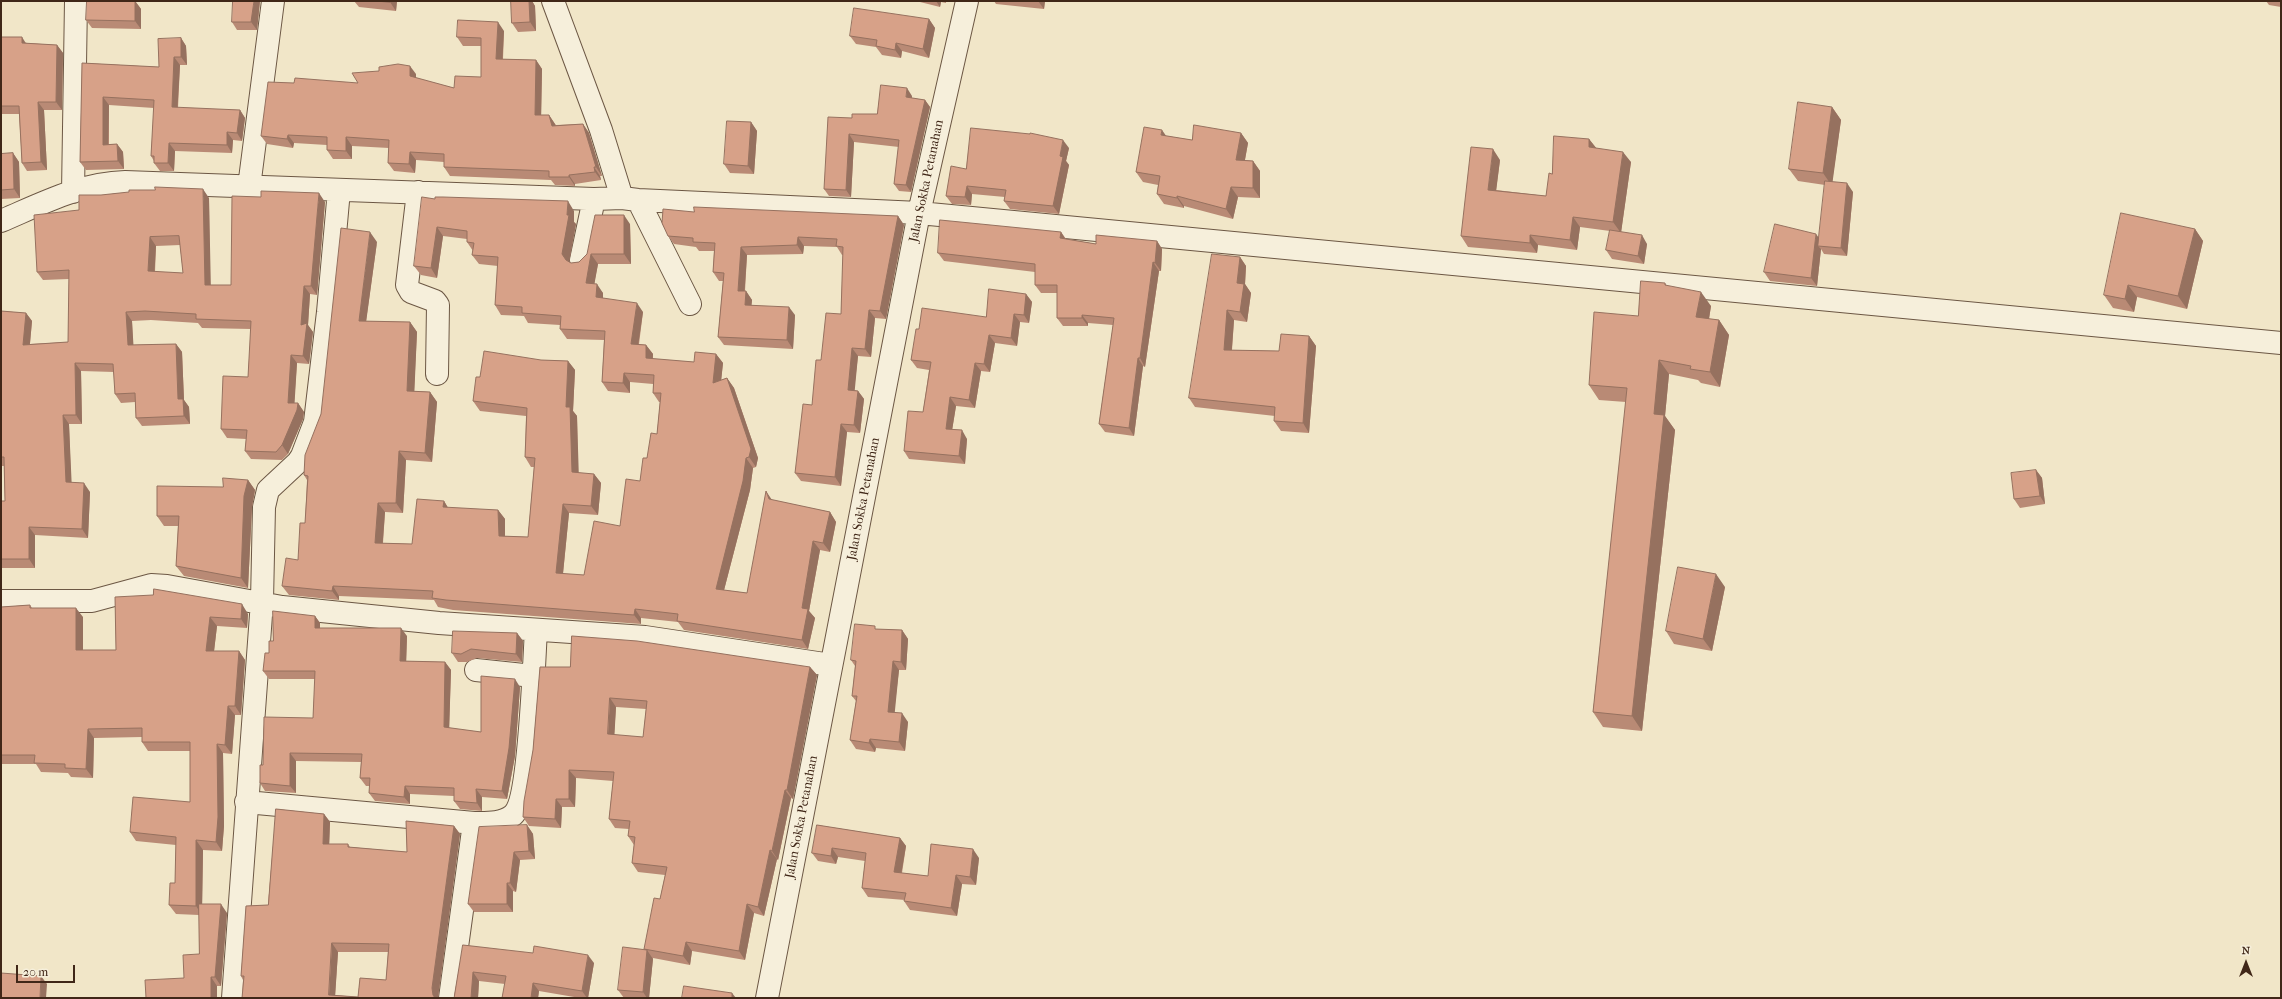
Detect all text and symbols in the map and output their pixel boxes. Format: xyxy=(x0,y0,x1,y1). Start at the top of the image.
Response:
street label: Jalan Sokka Petanahan xyxy=(906,118,948,244)
street label: Jalan Sokka Petanahan xyxy=(844,436,884,562)
street label: Jalan Sokka Petanahan xyxy=(782,754,822,880)
north arrow xyxy=(2226,943,2266,983)
text: N xyxy=(2242,944,2250,957)
scale bar xyxy=(18,957,77,983)
text: 20 m xyxy=(23,965,48,979)

